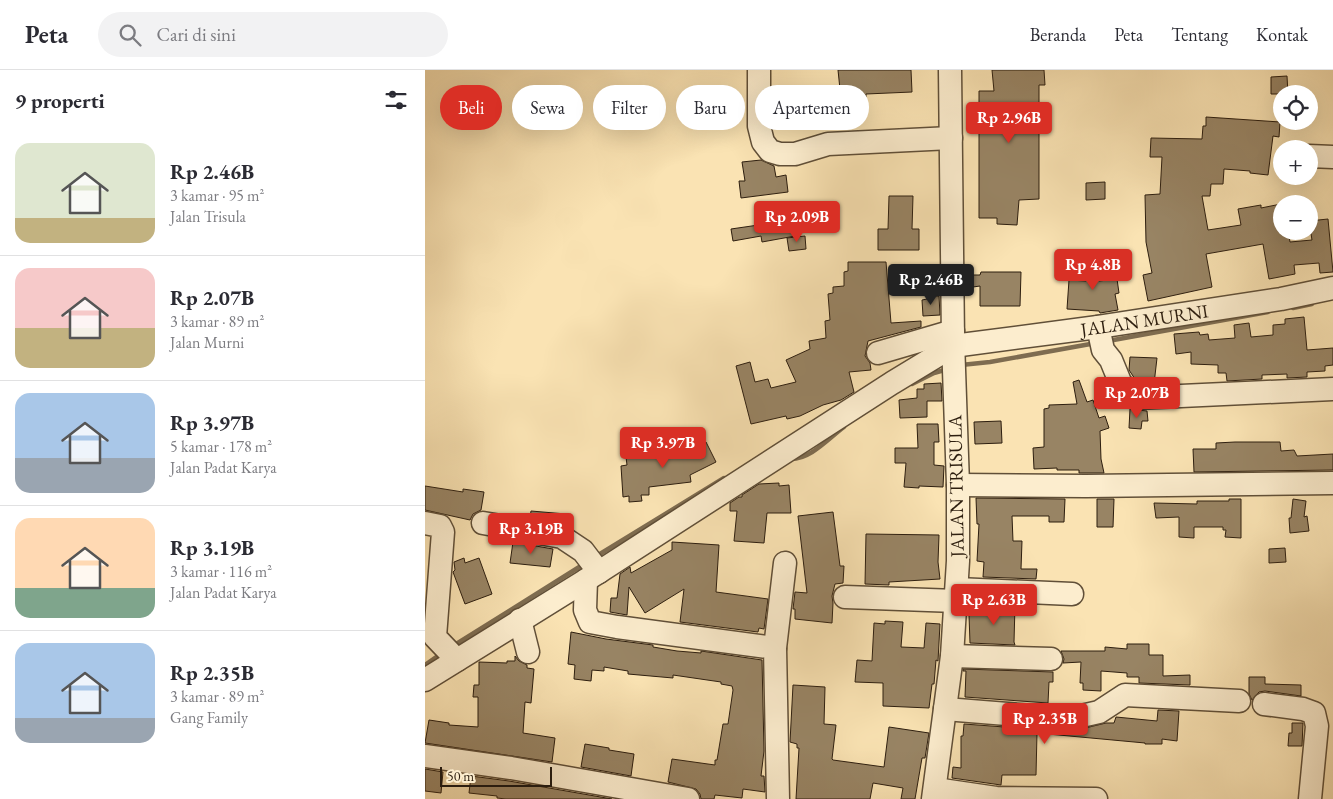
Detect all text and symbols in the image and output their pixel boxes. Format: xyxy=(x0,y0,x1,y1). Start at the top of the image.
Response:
search box xyxy=(98,12,448,57)
text: Peta xyxy=(25,19,68,50)
icon: search xyxy=(116,21,144,49)
text: Cari di sini xyxy=(156,22,236,47)
text: Beranda xyxy=(1030,23,1086,46)
text: Peta xyxy=(1114,23,1143,46)
text: Tentang xyxy=(1171,23,1228,46)
text: Kontak xyxy=(1256,23,1308,46)
chip: Beli xyxy=(440,85,502,130)
chip: Sewa xyxy=(512,85,583,130)
chip: Filter xyxy=(593,85,666,130)
chip: Baru xyxy=(676,85,745,130)
chip: Apartemen xyxy=(755,85,869,130)
map controls xyxy=(1273,85,1318,240)
button: locate xyxy=(1273,85,1318,130)
icon: filters xyxy=(382,86,410,114)
text: 9 properti xyxy=(15,87,105,114)
pin: Rp 2.96B xyxy=(957,102,1061,144)
text: Rp 2.96B xyxy=(977,107,1041,128)
button: + xyxy=(1273,140,1318,185)
text: Rp 2.46B xyxy=(170,158,254,185)
icon: home xyxy=(55,163,115,223)
text: 3 kamar · 95 m² xyxy=(170,185,264,206)
button: − xyxy=(1273,195,1318,240)
pin: Rp 2.09B xyxy=(745,200,849,243)
text: Jalan Trisula xyxy=(170,206,246,227)
text: Rp 2.09B xyxy=(765,206,829,227)
pin: Rp 4.8B xyxy=(1047,248,1139,291)
text: Rp 4.8B xyxy=(1065,254,1121,275)
pin: Rp 2.46B xyxy=(879,264,983,306)
text: Rp 2.46B xyxy=(899,269,963,290)
text: Rp 2.07B xyxy=(170,284,254,311)
icon: home xyxy=(55,288,115,348)
street label: JALAN MURNI xyxy=(1077,298,1211,342)
text: 3 kamar · 89 m² xyxy=(170,311,264,332)
text: Jalan Murni xyxy=(170,332,244,353)
pin: Rp 2.07B xyxy=(1085,376,1189,419)
text: Rp 2.07B xyxy=(1105,382,1169,403)
text: Rp 3.97B xyxy=(170,409,254,436)
icon: home xyxy=(55,413,115,473)
street label: JALAN TRISULA xyxy=(942,414,970,559)
pin: Rp 3.97B xyxy=(611,426,715,469)
text: Rp 3.97B xyxy=(631,432,695,453)
text: 5 kamar · 178 m² xyxy=(170,436,272,457)
text: Jalan Padat Karya xyxy=(170,457,277,478)
pin: Rp 3.19B xyxy=(479,512,583,555)
text: Rp 3.19B xyxy=(499,518,563,539)
text: Rp 3.19B xyxy=(170,534,254,561)
icon: home xyxy=(55,538,115,598)
text: 3 kamar · 116 m² xyxy=(170,561,272,582)
text: Jalan Padat Karya xyxy=(170,582,277,603)
pin: Rp 2.63B xyxy=(942,584,1046,626)
text: Rp 2.63B xyxy=(962,589,1026,610)
text: Rp 2.35B xyxy=(170,659,254,686)
icon: home xyxy=(55,663,115,723)
text: 3 kamar · 89 m² xyxy=(170,686,264,707)
pin: Rp 2.35B xyxy=(993,702,1097,745)
text: Gang Family xyxy=(170,707,248,728)
text: Rp 2.35B xyxy=(1013,708,1077,729)
scale bar xyxy=(440,764,553,787)
text: 50 m xyxy=(447,767,474,785)

